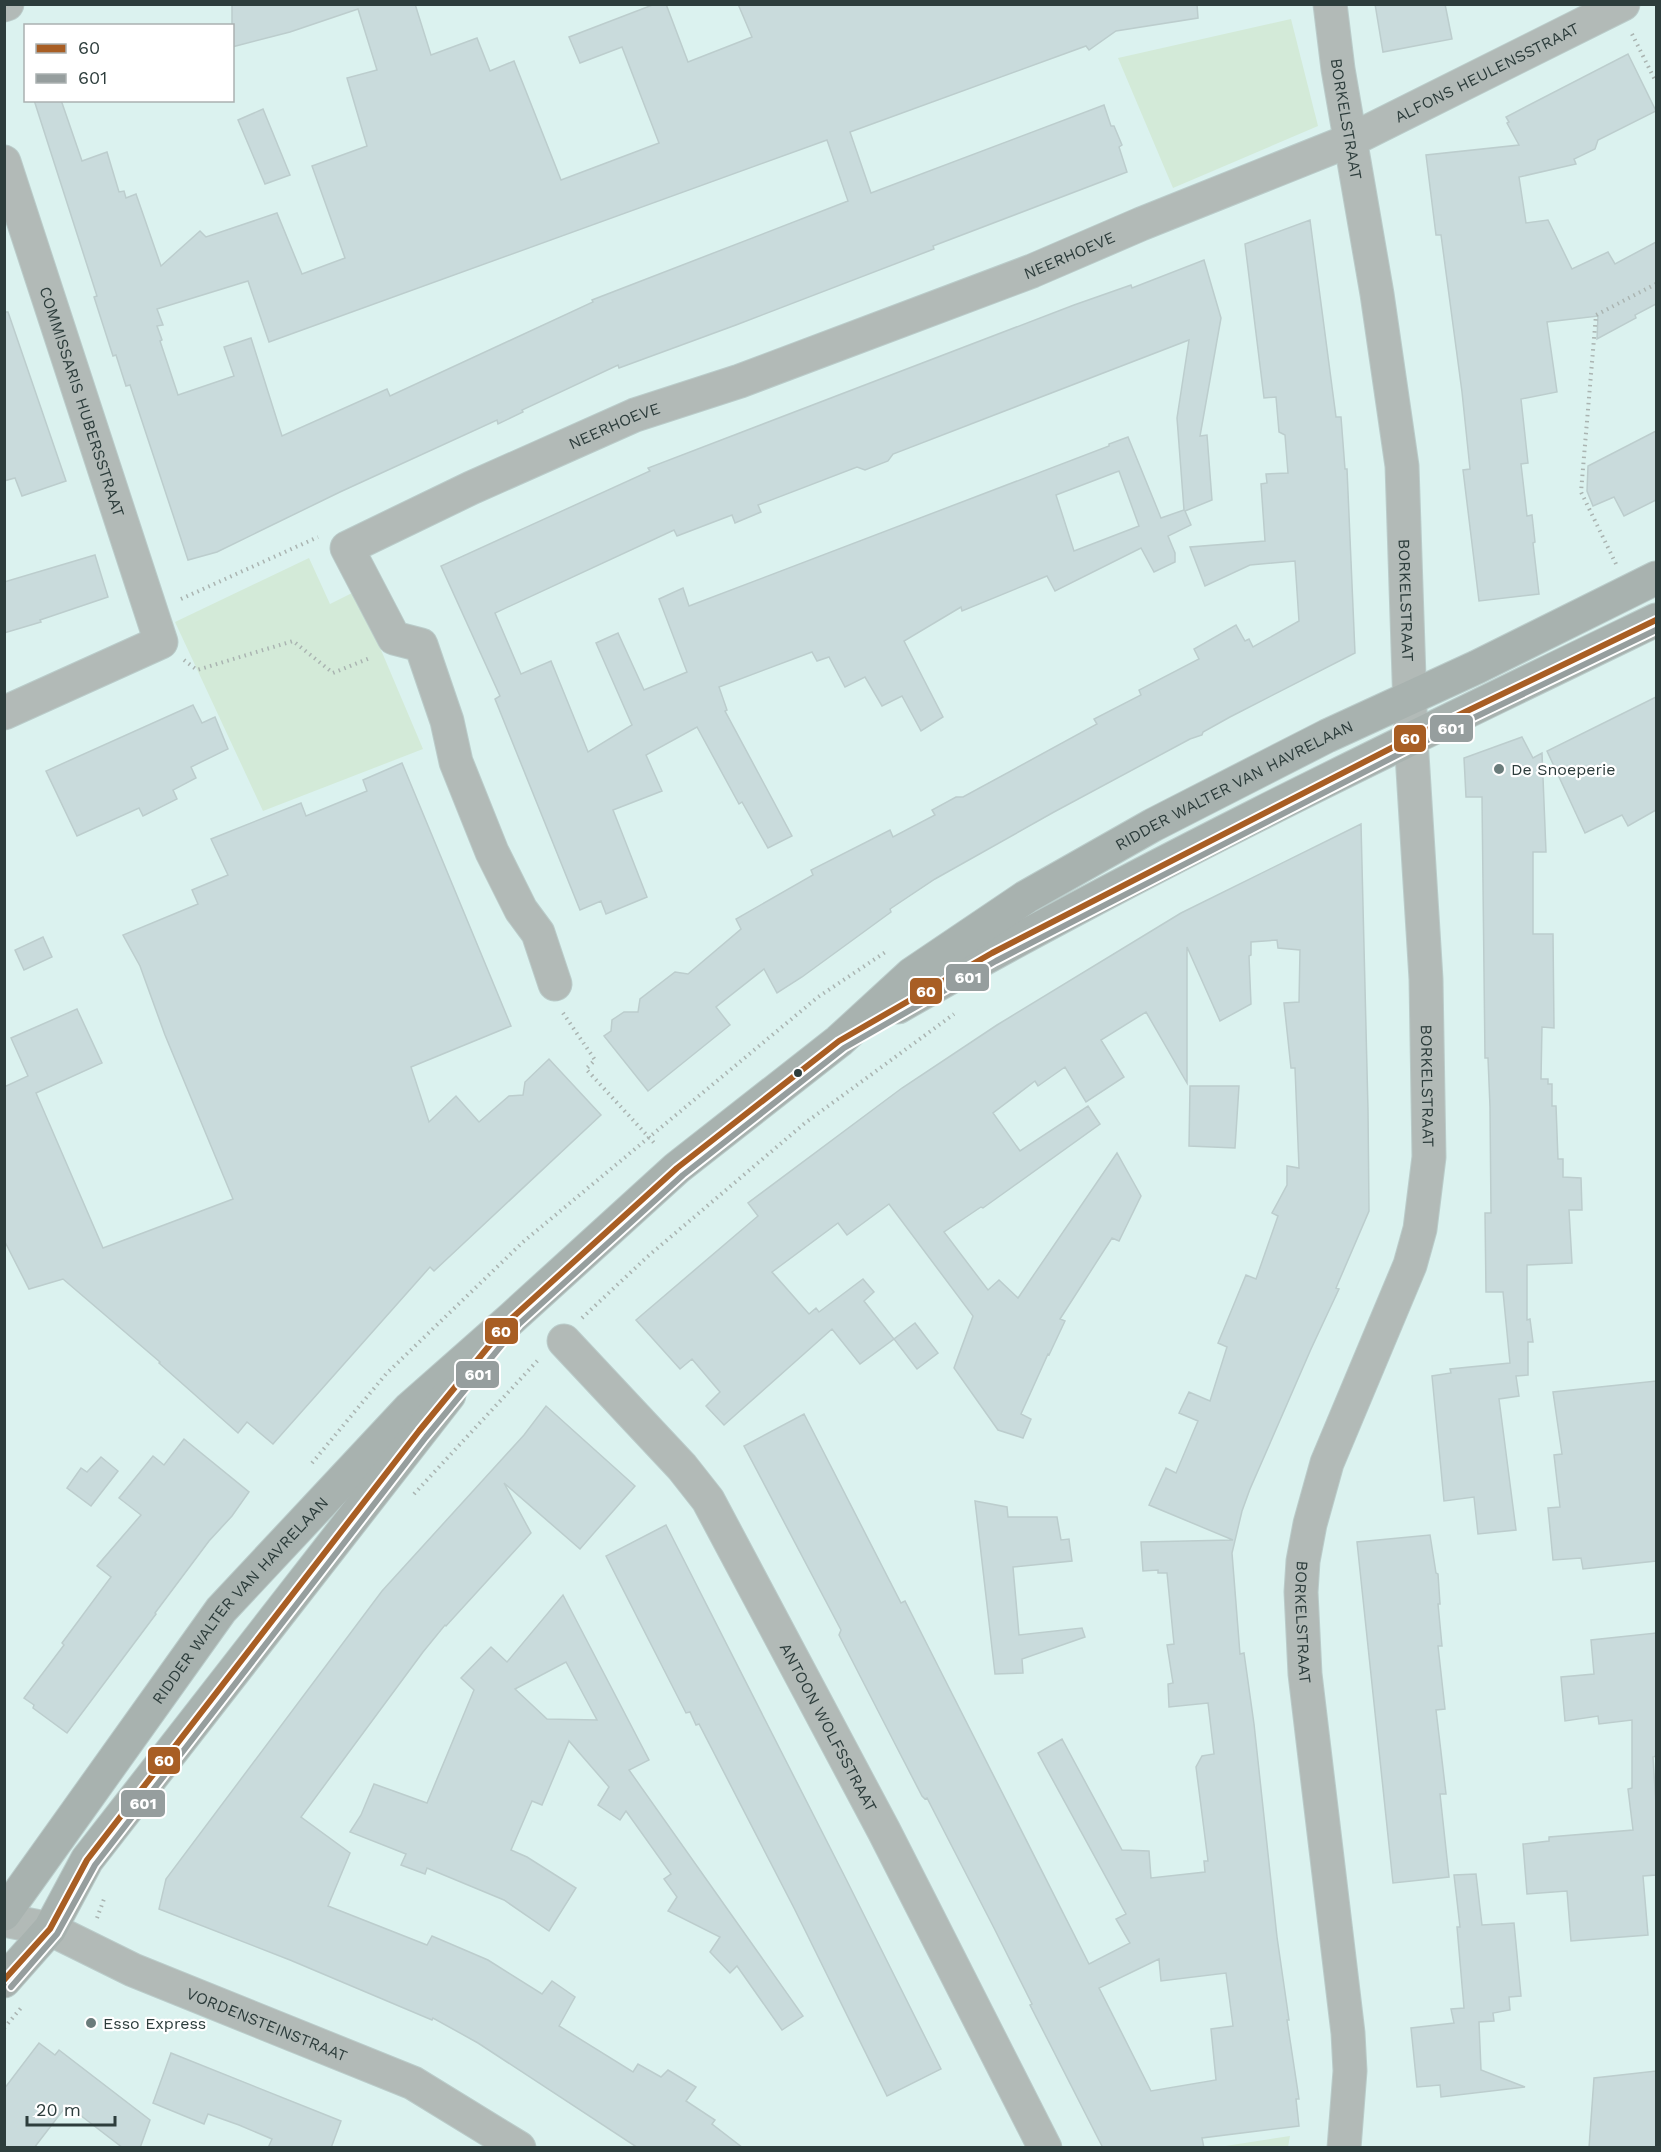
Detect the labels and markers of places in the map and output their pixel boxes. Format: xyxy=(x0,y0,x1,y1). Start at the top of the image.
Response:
place label: De Snoeperie xyxy=(1511,760,1615,779)
marker: De Snoeperie xyxy=(1492,762,1506,776)
unlabelled marker xyxy=(792,1067,804,1079)
place label: Esso Express xyxy=(103,2014,206,2033)
marker: Esso Express xyxy=(84,2016,98,2030)

